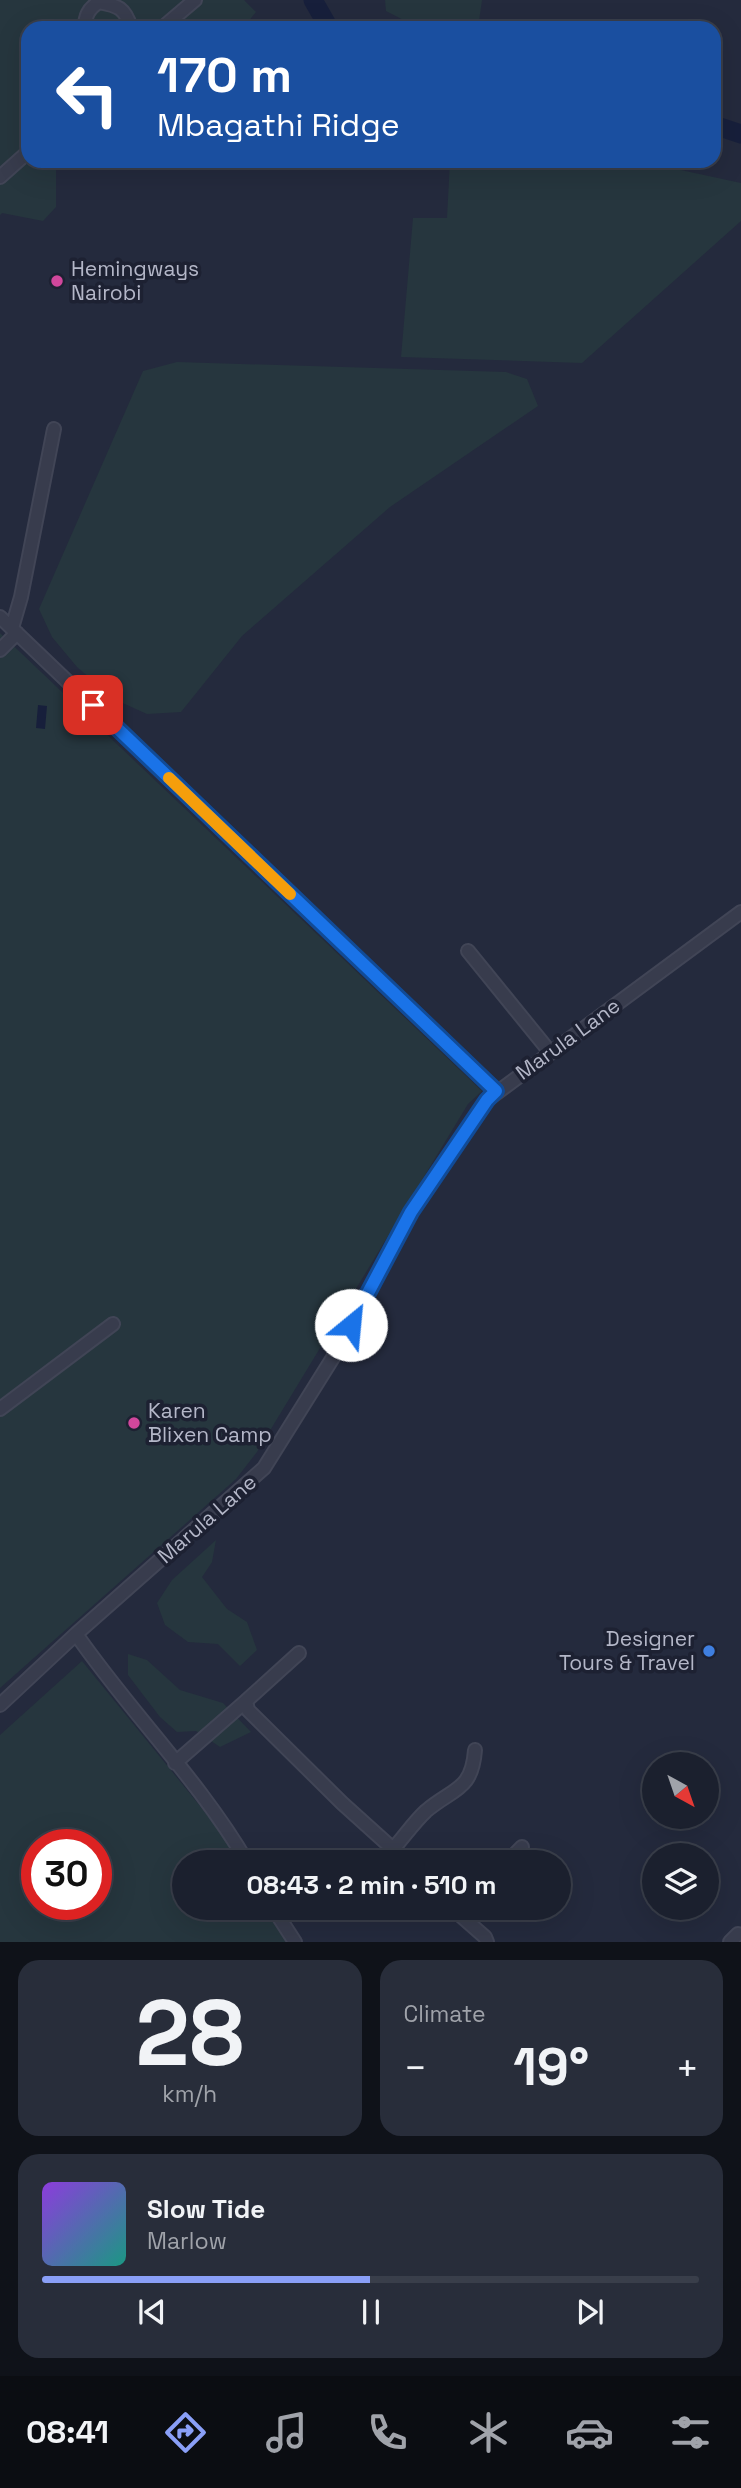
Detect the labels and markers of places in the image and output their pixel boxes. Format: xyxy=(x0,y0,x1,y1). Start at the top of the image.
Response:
place label: Hemingways Nairobi xyxy=(71,255,199,306)
marker: Hemingways Nairobi xyxy=(49,273,65,289)
pin xyxy=(63,675,123,735)
place label: Karen Blixen Camp xyxy=(148,1397,272,1448)
marker: Karen Blixen Camp xyxy=(126,1415,142,1431)
place label: Designer Tours & Travel xyxy=(559,1625,695,1676)
marker: Designer Tours & Travel xyxy=(701,1643,717,1659)

